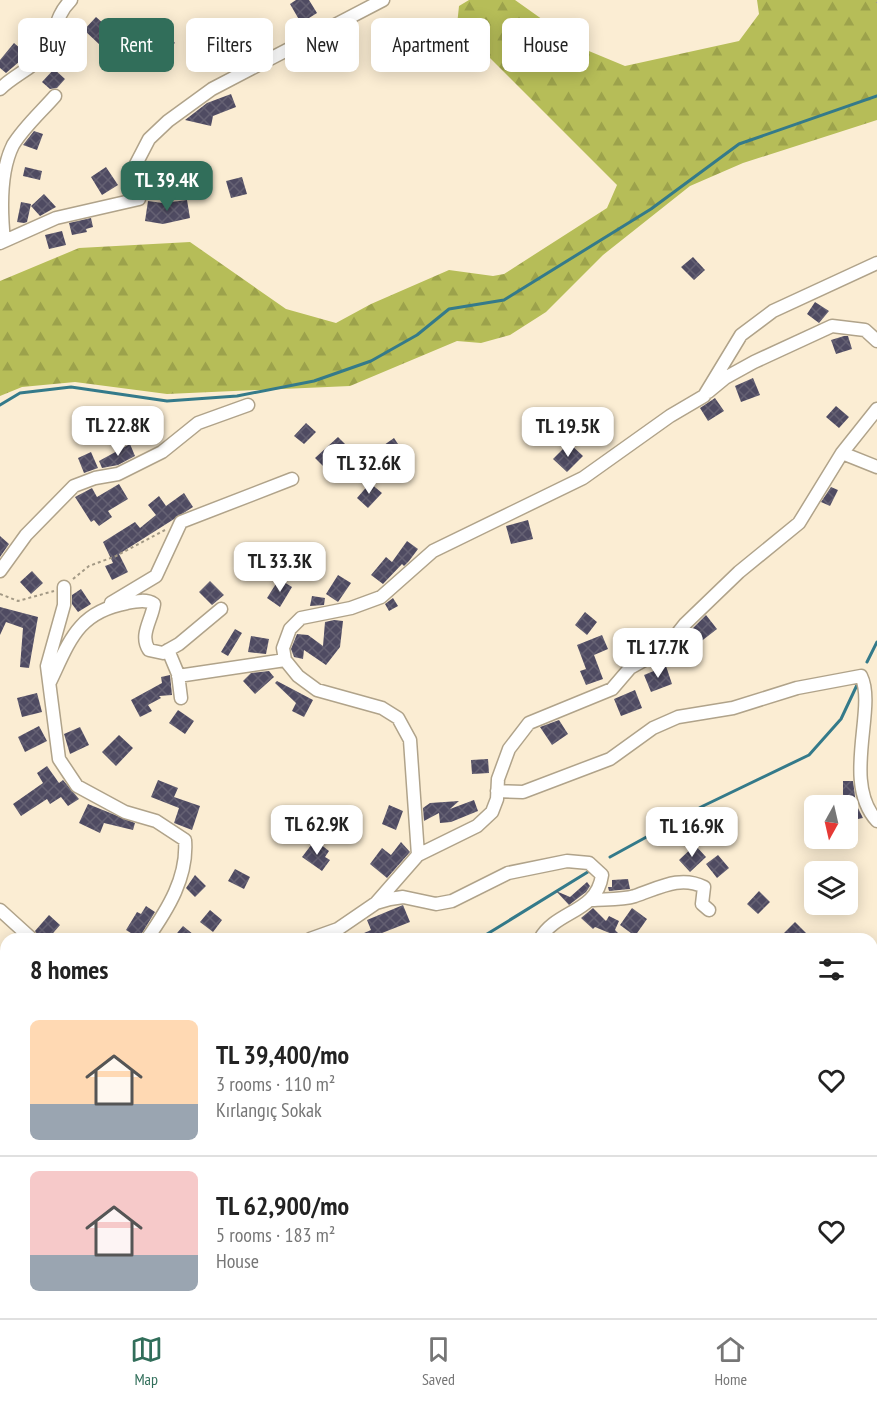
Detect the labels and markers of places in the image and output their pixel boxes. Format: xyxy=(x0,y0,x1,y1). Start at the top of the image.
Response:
pin: TL 39.4K xyxy=(105,161,229,212)
pin: TL 22.8K xyxy=(56,406,180,457)
pin: TL 19.5K xyxy=(506,407,630,458)
pin: TL 32.6K xyxy=(307,444,431,495)
pin: TL 33.3K xyxy=(218,542,342,593)
pin: TL 17.7K xyxy=(596,628,720,679)
pin: TL 62.9K xyxy=(255,805,379,856)
pin: TL 16.9K xyxy=(630,807,754,858)

